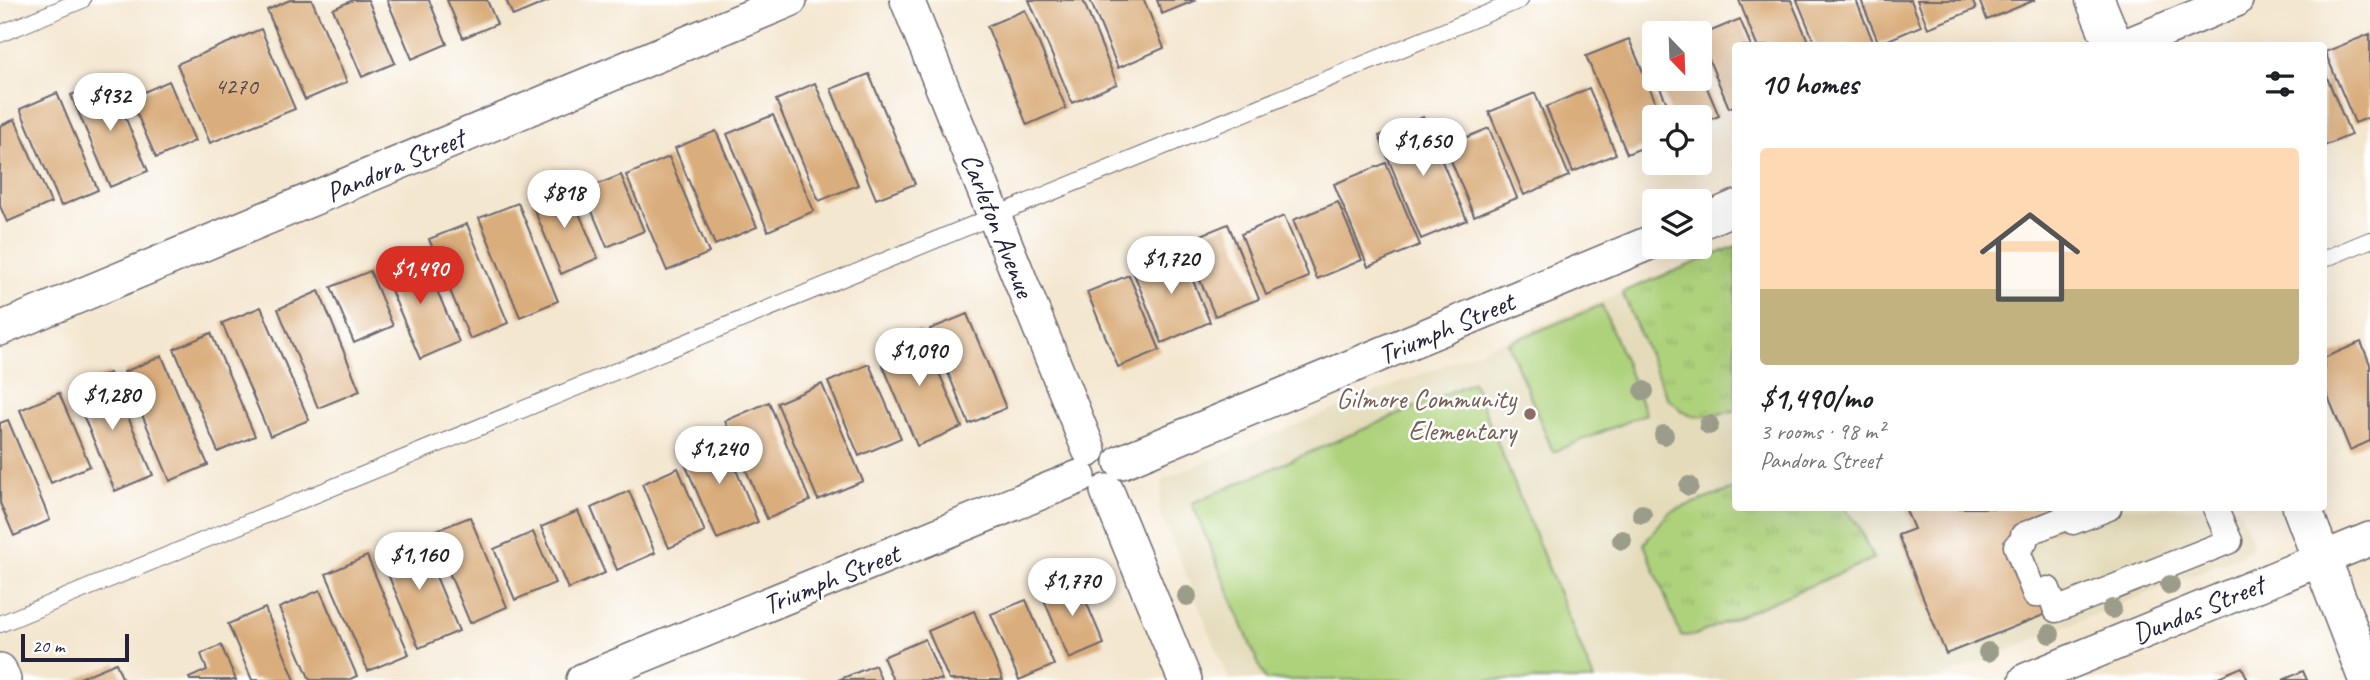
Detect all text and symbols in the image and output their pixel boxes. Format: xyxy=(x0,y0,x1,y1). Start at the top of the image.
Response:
north arrow xyxy=(1642,21,1712,91)
map controls xyxy=(1642,21,1712,259)
text: 10 homes xyxy=(1760,65,1858,103)
icon: filters xyxy=(2261,65,2299,103)
house number: 4270 xyxy=(214,71,260,101)
pin: $932 xyxy=(69,74,151,133)
text: $932 xyxy=(89,81,131,110)
button: locate xyxy=(1642,105,1712,175)
pin: $1,650 xyxy=(1366,118,1480,178)
street label: Pandora Street xyxy=(321,119,473,210)
text: $1,650 xyxy=(1395,126,1451,155)
street label: Carleton Avenue xyxy=(953,148,1043,304)
pin: $818 xyxy=(523,170,605,230)
text: $818 xyxy=(543,178,585,207)
button: layers xyxy=(1642,189,1712,259)
icon: home xyxy=(1967,194,2093,320)
pin: $1,720 xyxy=(1114,236,1228,296)
text: $1,720 xyxy=(1143,244,1199,273)
pin: $1,490 xyxy=(363,246,477,306)
text: $1,490 xyxy=(392,254,448,283)
street label: Triumph Street xyxy=(1373,283,1522,372)
pin: $1,090 xyxy=(862,328,976,388)
text: $1,090 xyxy=(891,336,947,365)
pin: $1,280 xyxy=(55,372,169,432)
text: $1,490/mo xyxy=(1760,379,1872,417)
text: $1,280 xyxy=(84,380,140,409)
place label: Gilmore Community Elementary xyxy=(1336,381,1518,448)
marker: Gilmore Community Elementary xyxy=(1522,406,1538,422)
text: 3 rooms · 98 m² xyxy=(1760,417,1884,446)
pin: $1,240 xyxy=(662,426,776,486)
text: $1,240 xyxy=(691,434,747,463)
text: Pandora Street xyxy=(1760,446,1881,475)
pin: $1,160 xyxy=(362,532,476,592)
street label: Triumph Street xyxy=(758,535,907,622)
text: $1,160 xyxy=(391,540,447,569)
pin: $1,770 xyxy=(1015,558,1129,618)
street label: Dundas Street xyxy=(2127,565,2272,651)
text: $1,770 xyxy=(1044,566,1100,595)
scale bar xyxy=(21,631,130,663)
text: 20 m xyxy=(32,634,64,658)

